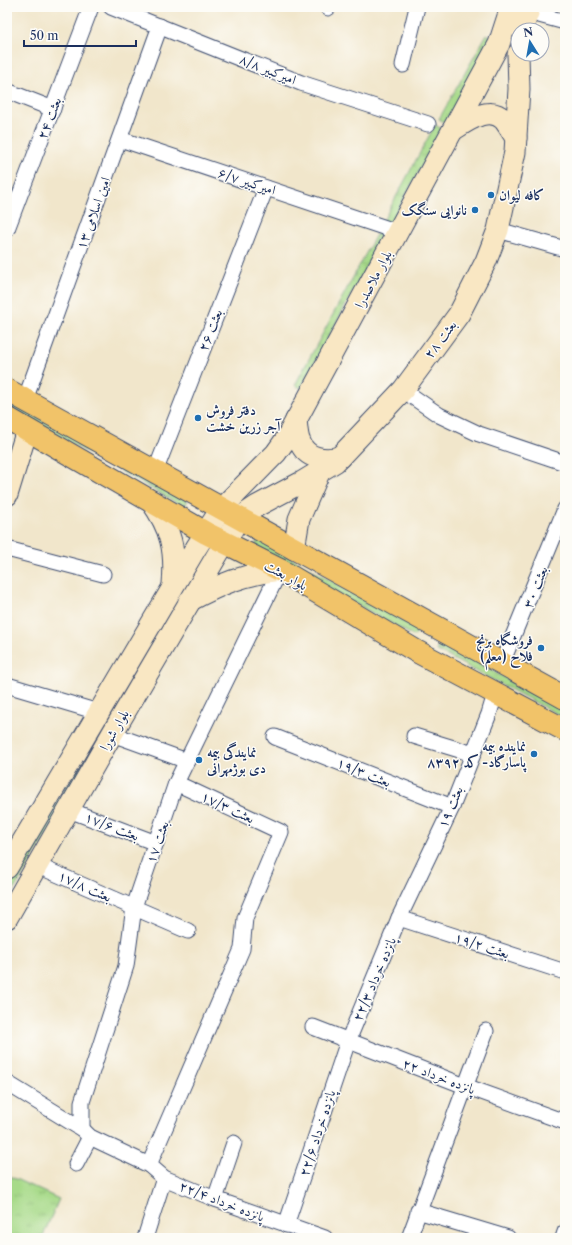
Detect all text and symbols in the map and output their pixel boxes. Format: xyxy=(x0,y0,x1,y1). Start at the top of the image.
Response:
scale bar xyxy=(24,22,136,48)
north arrow xyxy=(510,22,550,62)
text: N xyxy=(522,24,535,40)
text: 50 m xyxy=(30,28,59,43)
street label: امیرکبیر ۸/۸ xyxy=(237,49,299,89)
street label: بعثت ۲۴ xyxy=(33,94,65,142)
street label: امیرکبیر ۶/۷ xyxy=(216,163,278,199)
street label: امین اسلامی ۱۳ xyxy=(72,174,114,252)
place label: کافه لیوان xyxy=(499,186,545,204)
marker: کافه لیوان xyxy=(486,190,496,200)
place label: نانوایی سنگک xyxy=(401,201,467,220)
marker: نانوایی سنگک xyxy=(470,205,480,215)
street label: بلوار ملاصدرا xyxy=(350,247,396,311)
street label: بعثت ۲۶ xyxy=(194,306,226,354)
street label: بعثت ۲۸ xyxy=(420,316,461,362)
place label: دفتر فروش آجر زرین خشت xyxy=(206,401,282,435)
marker: دفتر فروش آجر زرین خشت xyxy=(193,413,203,423)
street label: بلوار بعثت xyxy=(261,556,311,594)
street label: بعثت ۳۰ xyxy=(518,563,552,611)
place label: فروشگاه برنج فلاح (معلم) xyxy=(476,631,533,671)
marker: فروشگاه برنج فلاح (معلم) xyxy=(536,643,546,653)
street label: بلوار شورا xyxy=(95,706,133,754)
place label: نماینده بیمه پاسارگاد- کد ۸۳۹۲ xyxy=(427,737,527,773)
place label: نمایندگی بیمه دی بوژمهرانی xyxy=(206,741,266,778)
marker: نماینده بیمه پاسارگاد- کد ۸۳۹۲ xyxy=(529,749,539,759)
street label: بعثت ۱۹/۳ xyxy=(334,753,394,791)
marker: نمایندگی بیمه دی بوژمهرانی xyxy=(194,755,204,765)
street label: بعثت ۱۹ xyxy=(433,783,467,831)
street label: بعثت ۱۷/۳ xyxy=(198,787,258,827)
street label: بعثت ۱۷/۶ xyxy=(82,807,142,845)
street label: بعثت ۱۷ xyxy=(141,818,173,866)
street label: بعثت ۱۷/۸ xyxy=(55,866,115,906)
street label: بعثت ۱۹/۲ xyxy=(452,928,512,962)
street label: پانزده خرداد ۲۲/۳ xyxy=(348,933,402,1025)
street label: پانزده خرداد ۲۲ xyxy=(399,1054,479,1100)
street label: پانزده خرداد ۲۲/۶ xyxy=(295,1086,342,1179)
street label: پانزده خرداد ۲۲/۴ xyxy=(176,1176,268,1228)

